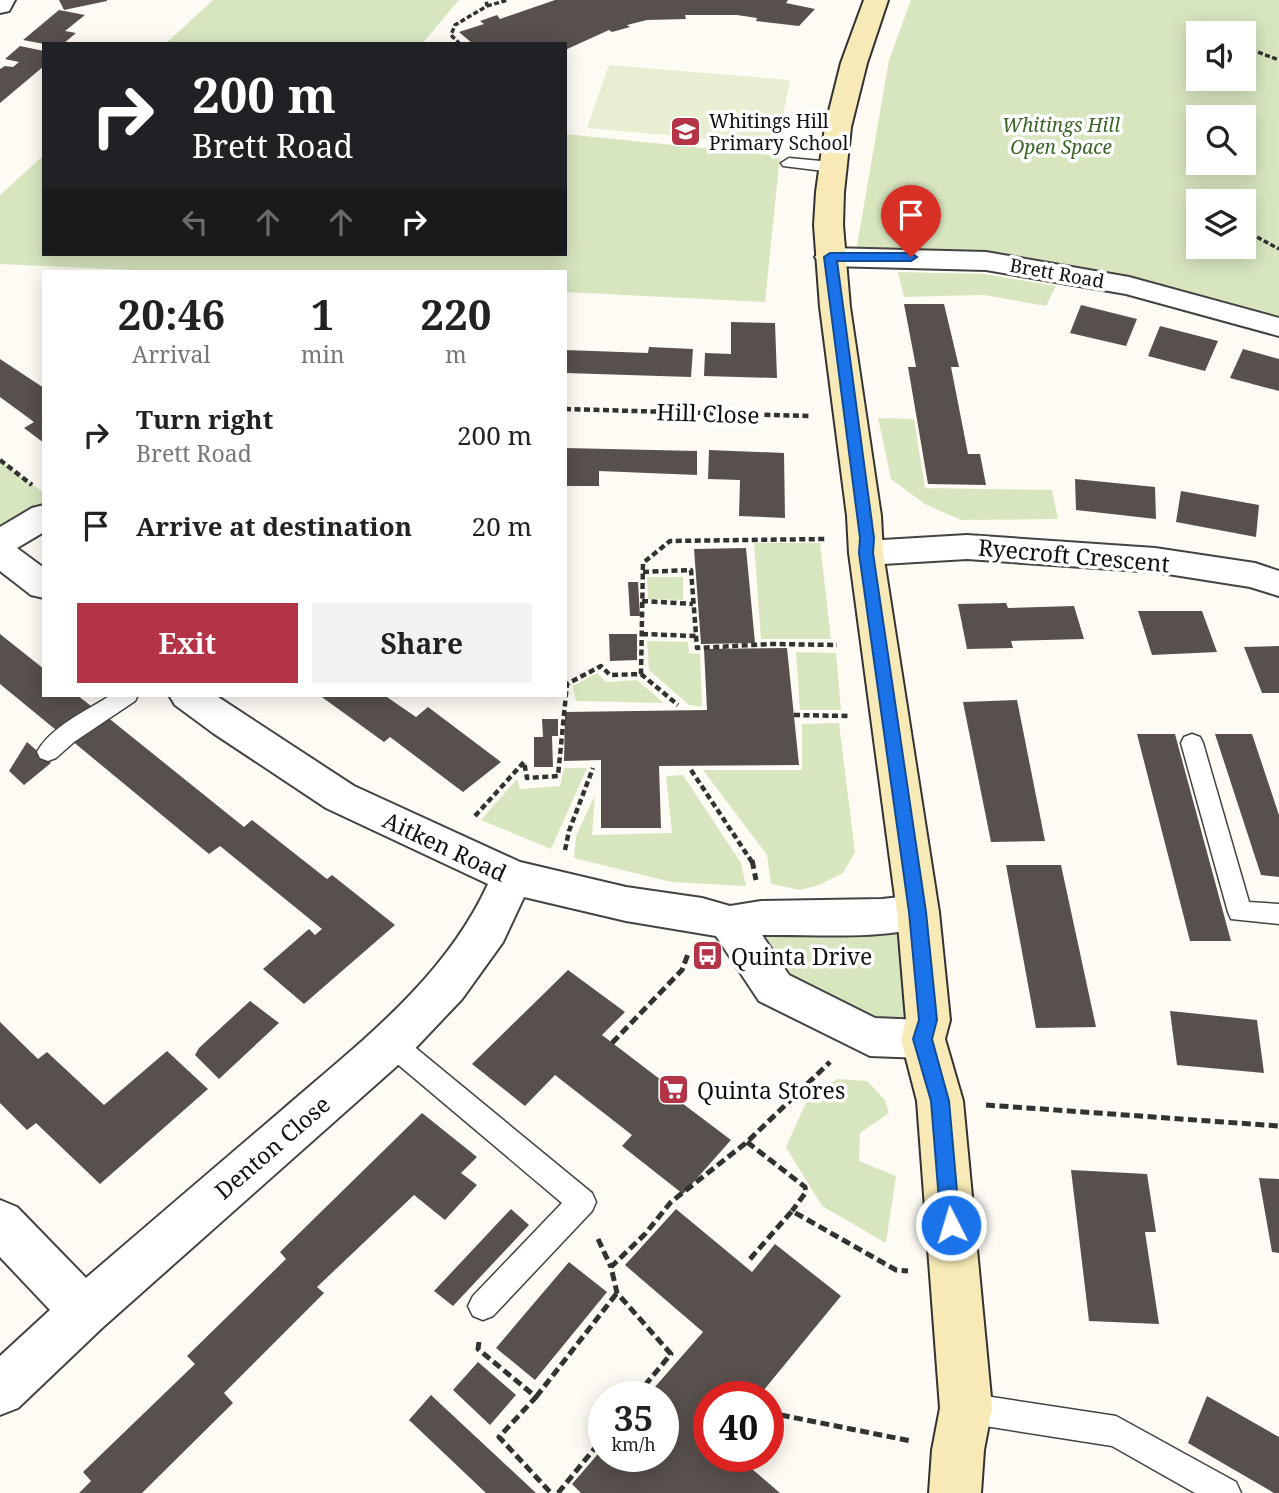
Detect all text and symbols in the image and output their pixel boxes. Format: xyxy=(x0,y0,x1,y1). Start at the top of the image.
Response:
map controls xyxy=(1186,21,1256,259)
button: sound xyxy=(1186,21,1256,91)
text: 200 m xyxy=(192,61,336,127)
icon: right xyxy=(77,70,168,161)
button: search xyxy=(1186,105,1256,175)
place label: Whitings Hill Primary School xyxy=(709,108,848,156)
park label: Whitings Hill Open Space xyxy=(1002,112,1120,160)
school or university icon: Whitings Hill Primary School xyxy=(669,115,703,149)
text: Brett Road xyxy=(192,124,353,167)
pin xyxy=(881,185,941,257)
button: layers xyxy=(1186,189,1256,259)
icon: arrive xyxy=(892,196,930,234)
icon: left xyxy=(176,203,214,241)
icon: ahead xyxy=(249,203,287,241)
icon: ahead xyxy=(322,203,360,241)
icon: right xyxy=(395,203,433,241)
street label: Brett Road xyxy=(1008,252,1107,294)
text: 20:46 xyxy=(118,285,225,342)
text: 1 xyxy=(311,285,335,342)
text: 220 xyxy=(420,285,491,342)
text: Arrival xyxy=(132,338,211,370)
text: min xyxy=(301,338,345,370)
text: m xyxy=(445,338,467,370)
street label: Hill Close xyxy=(656,395,760,431)
text: Turn right xyxy=(136,401,273,437)
icon: right xyxy=(77,416,115,454)
text: 200 m xyxy=(457,417,532,453)
text: Brett Road xyxy=(136,437,252,469)
icon: arrive xyxy=(77,507,115,545)
text: Arrive at destination xyxy=(136,508,412,544)
text: 20 m xyxy=(472,508,532,544)
street label: Ryecroft Crescent xyxy=(977,531,1171,579)
button: Exit xyxy=(77,603,298,683)
button: Share xyxy=(312,603,532,683)
street label: Aitken Road xyxy=(378,803,512,889)
bus stop icon: Quinta Drive xyxy=(691,939,725,973)
place label: Quinta Drive xyxy=(731,940,872,972)
supermarket icon: Quinta Stores xyxy=(657,1073,691,1107)
place label: Quinta Stores xyxy=(697,1074,845,1106)
street label: Denton Close xyxy=(207,1088,337,1206)
position arrow xyxy=(914,1188,988,1262)
speed limit sign: 40 xyxy=(693,1381,784,1472)
text: 35 xyxy=(614,1394,653,1441)
text: km/h xyxy=(611,1432,656,1456)

